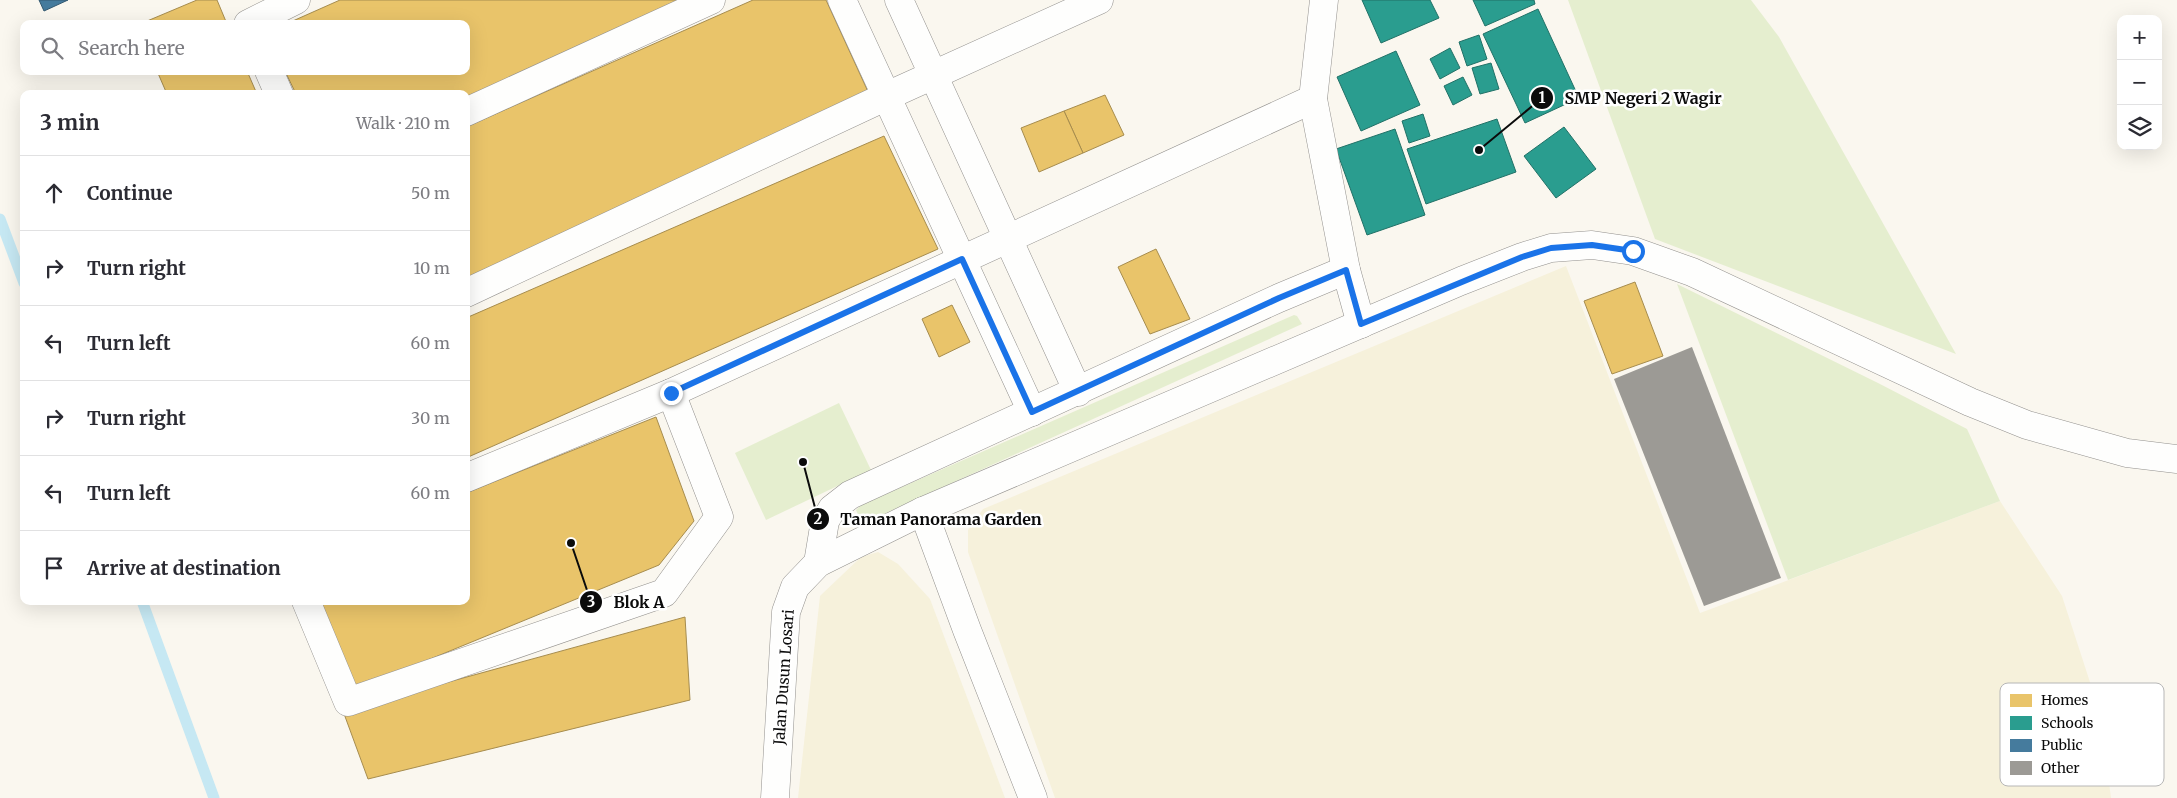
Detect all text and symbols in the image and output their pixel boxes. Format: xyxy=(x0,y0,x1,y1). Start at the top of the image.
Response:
map controls xyxy=(2117,15,2162,150)
button: + xyxy=(2117,15,2162,60)
search box xyxy=(20,20,470,75)
icon: search xyxy=(38,34,66,62)
text: Search here xyxy=(78,36,185,60)
button: − xyxy=(2117,60,2162,105)
callout: SMP Negeri 2 Wagir xyxy=(1529,83,1731,114)
text: 1 xyxy=(1539,88,1546,107)
text: SMP Negeri 2 Wagir xyxy=(1564,88,1722,108)
button: layers xyxy=(2117,105,2162,150)
text: 3 min xyxy=(40,109,99,136)
text: Walk · 210 m xyxy=(356,113,450,133)
icon: ahead xyxy=(40,179,68,207)
text: Continue xyxy=(87,181,173,205)
text: 50 m xyxy=(411,183,450,203)
route start xyxy=(1622,240,1645,263)
icon: right xyxy=(40,254,68,282)
text: Turn right xyxy=(87,256,186,280)
text: 10 m xyxy=(413,258,450,278)
icon: left xyxy=(40,329,68,357)
text: Turn left xyxy=(87,331,171,355)
text: 60 m xyxy=(410,333,450,353)
route end xyxy=(660,382,683,405)
icon: right xyxy=(40,404,68,432)
text: Turn right xyxy=(87,406,186,430)
text: 30 m xyxy=(411,408,450,428)
icon: left xyxy=(40,479,68,507)
text: Turn left xyxy=(87,481,171,505)
text: 60 m xyxy=(410,483,450,503)
callout: Taman Panorama Garden xyxy=(806,504,1052,535)
text: 2 xyxy=(814,509,823,528)
text: Taman Panorama Garden xyxy=(840,509,1042,529)
icon: arrive xyxy=(40,554,68,582)
text: Arrive at destination xyxy=(87,556,281,580)
callout: Blok A xyxy=(578,587,675,618)
text: 3 xyxy=(587,592,595,611)
text: Blok A xyxy=(613,592,665,612)
street label: Jalan Dusun Losari xyxy=(769,608,798,746)
legend xyxy=(2000,683,2164,786)
text: Homes xyxy=(2041,691,2088,709)
text: Schools xyxy=(2041,714,2094,732)
text: Public xyxy=(2041,736,2083,754)
text: Other xyxy=(2041,759,2080,777)

